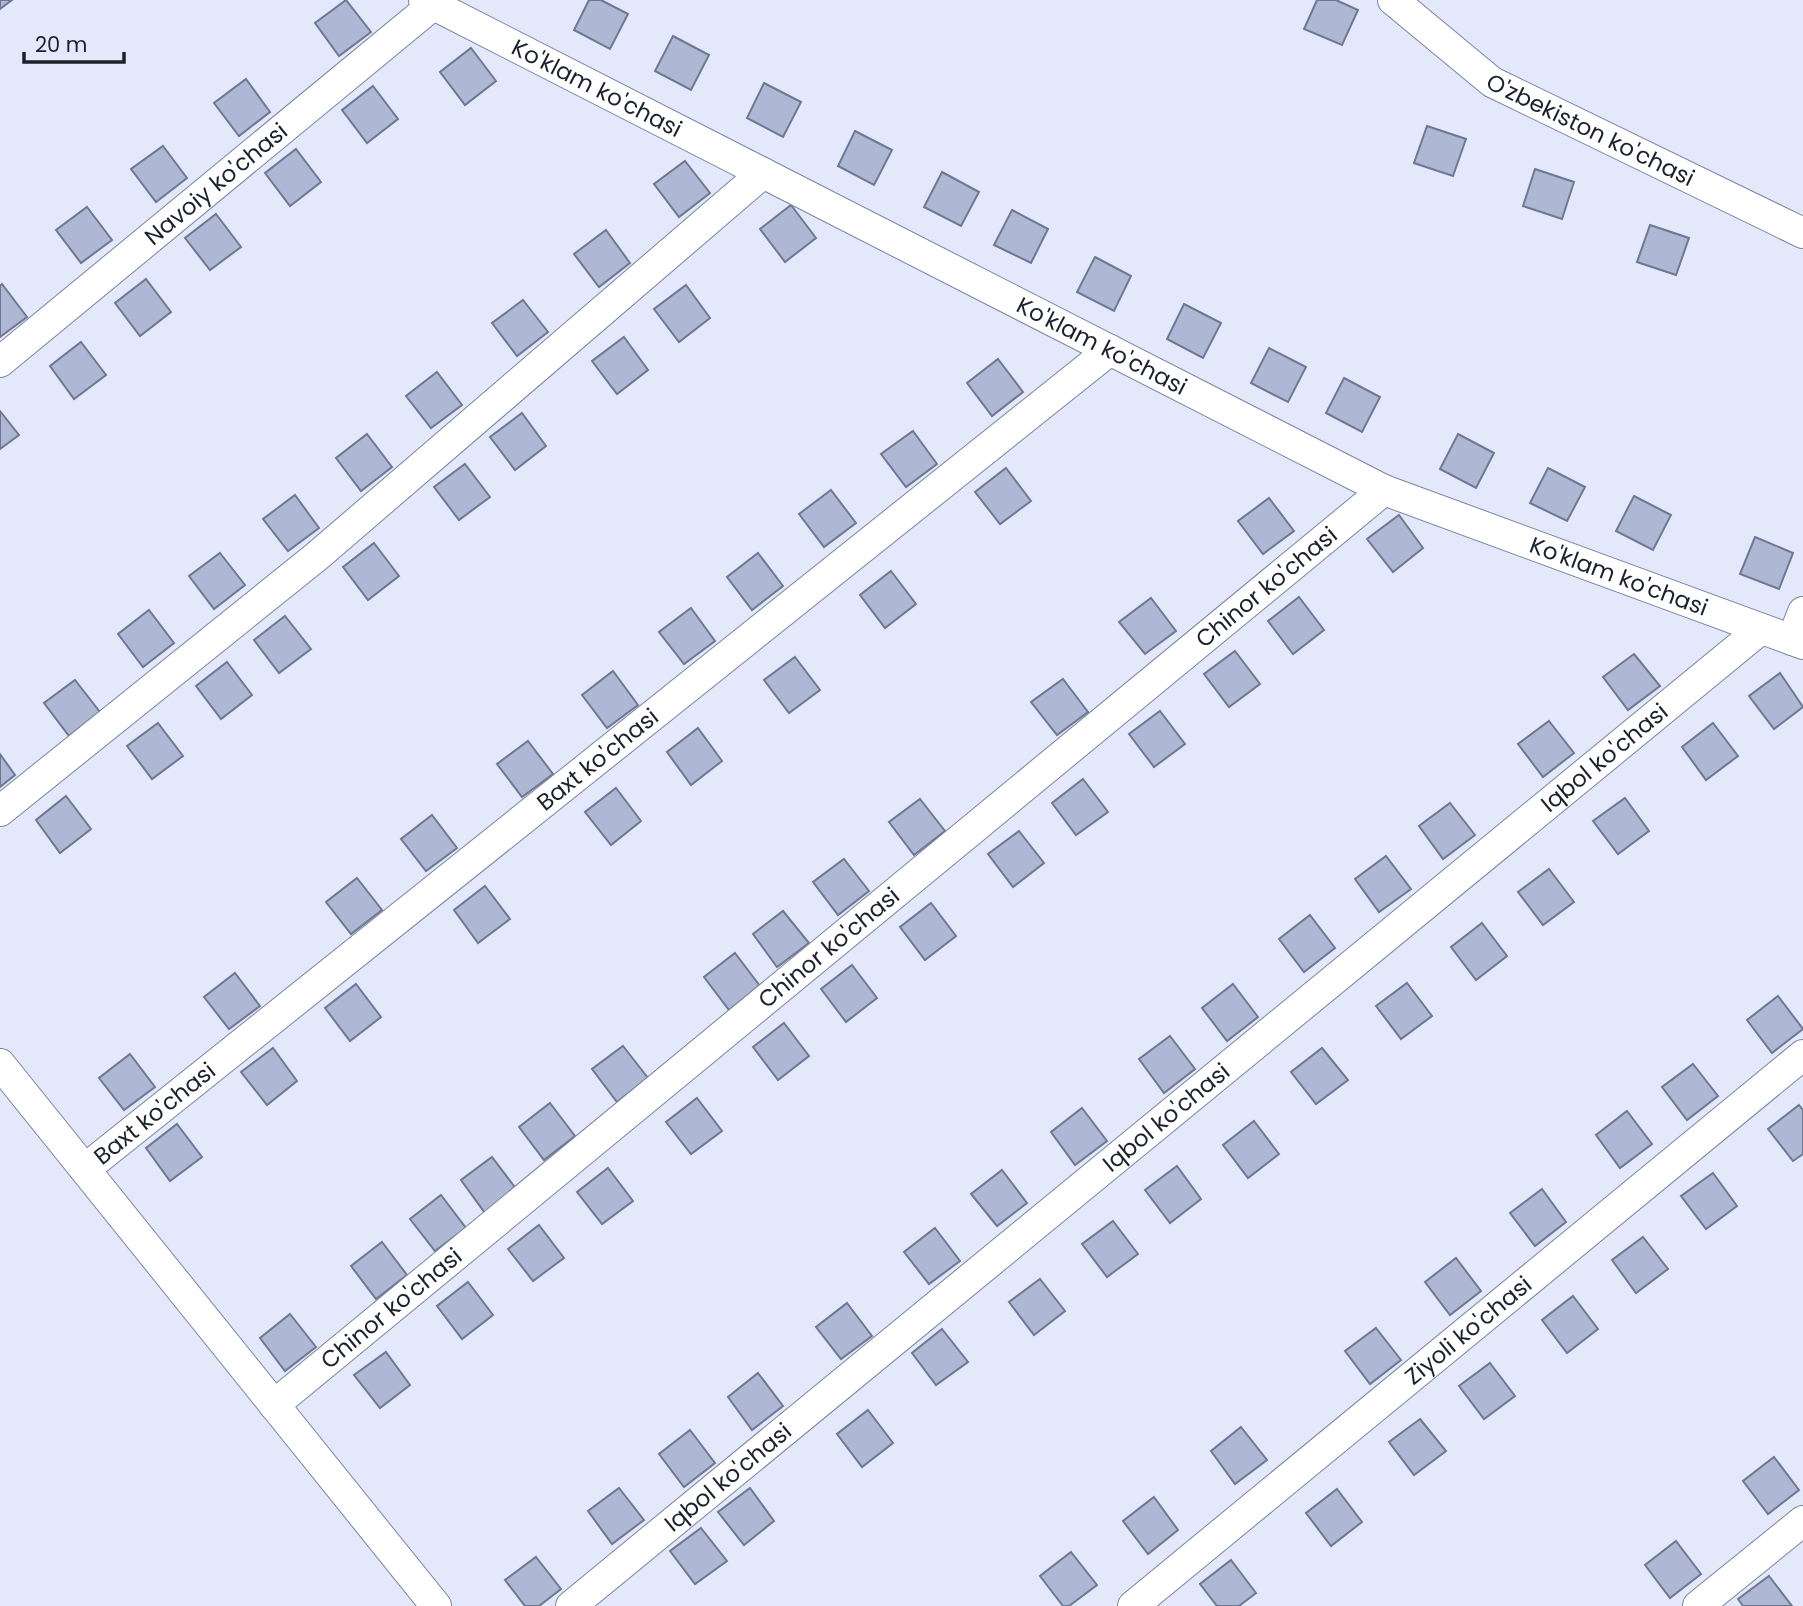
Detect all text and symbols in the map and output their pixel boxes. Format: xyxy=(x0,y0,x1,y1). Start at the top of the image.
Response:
scale bar xyxy=(24,21,124,65)
text: 20 m xyxy=(35,30,88,59)
street label: Ko'klam ko'chasi xyxy=(506,31,688,145)
street label: O'zbekiston ko'chasi xyxy=(1481,66,1700,194)
street label: Navoiy ko'chasi xyxy=(138,115,294,252)
street label: Ko'klam ko'chasi xyxy=(1011,289,1193,403)
street label: Chinor ko'chasi xyxy=(1189,519,1344,655)
street label: Ko'klam ko'chasi xyxy=(1525,529,1712,624)
street label: Iqbol ko'chasi xyxy=(1534,696,1675,819)
street label: Baxt ko'chasi xyxy=(530,701,665,818)
street label: Chinor ko'chasi xyxy=(751,880,906,1016)
street label: Baxt ko'chasi xyxy=(87,1055,222,1172)
street label: Iqbol ko'chasi xyxy=(1096,1056,1236,1179)
street label: Chinor ko'chasi xyxy=(314,1240,469,1376)
street label: Ziyoli ko'chasi xyxy=(1398,1269,1538,1392)
street label: Iqbol ko'chasi xyxy=(658,1415,798,1539)

